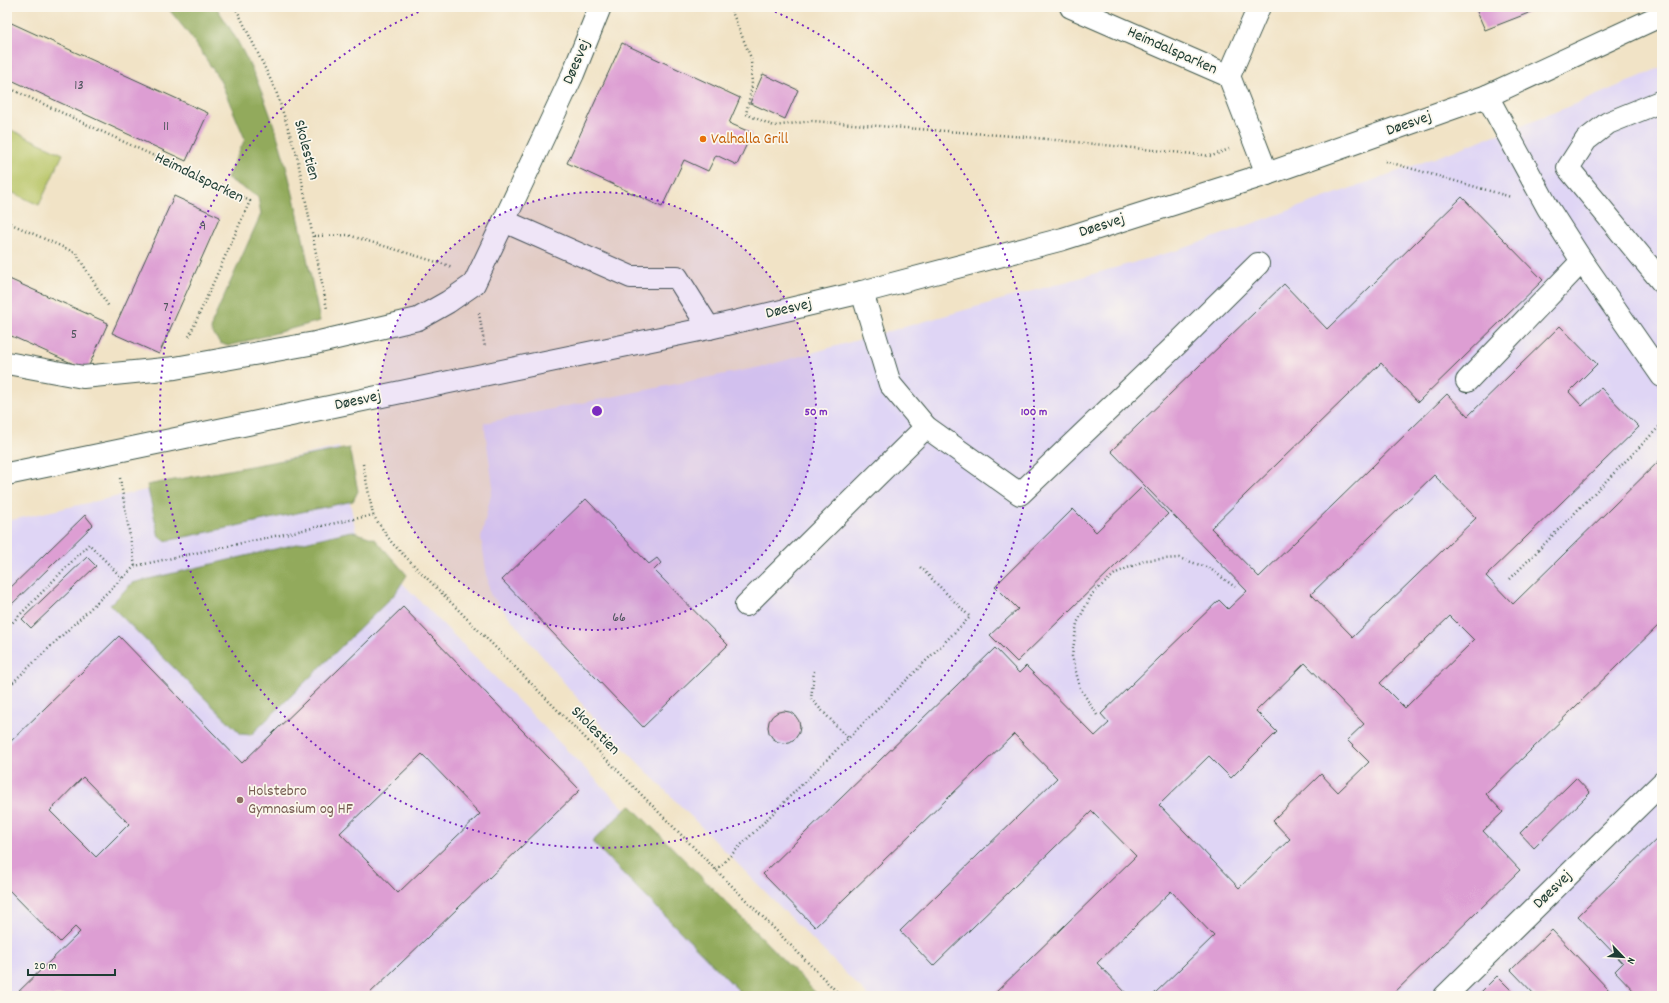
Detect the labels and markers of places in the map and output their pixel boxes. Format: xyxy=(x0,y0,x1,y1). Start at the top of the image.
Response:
place label: Valhalla Grill xyxy=(711,128,788,151)
marker: Valhalla Grill xyxy=(698,134,708,144)
centre of rings xyxy=(590,404,604,418)
place label: Holstebro Gymnasium og HF xyxy=(248,780,353,821)
marker: Holstebro Gymnasium og HF xyxy=(235,795,245,805)

